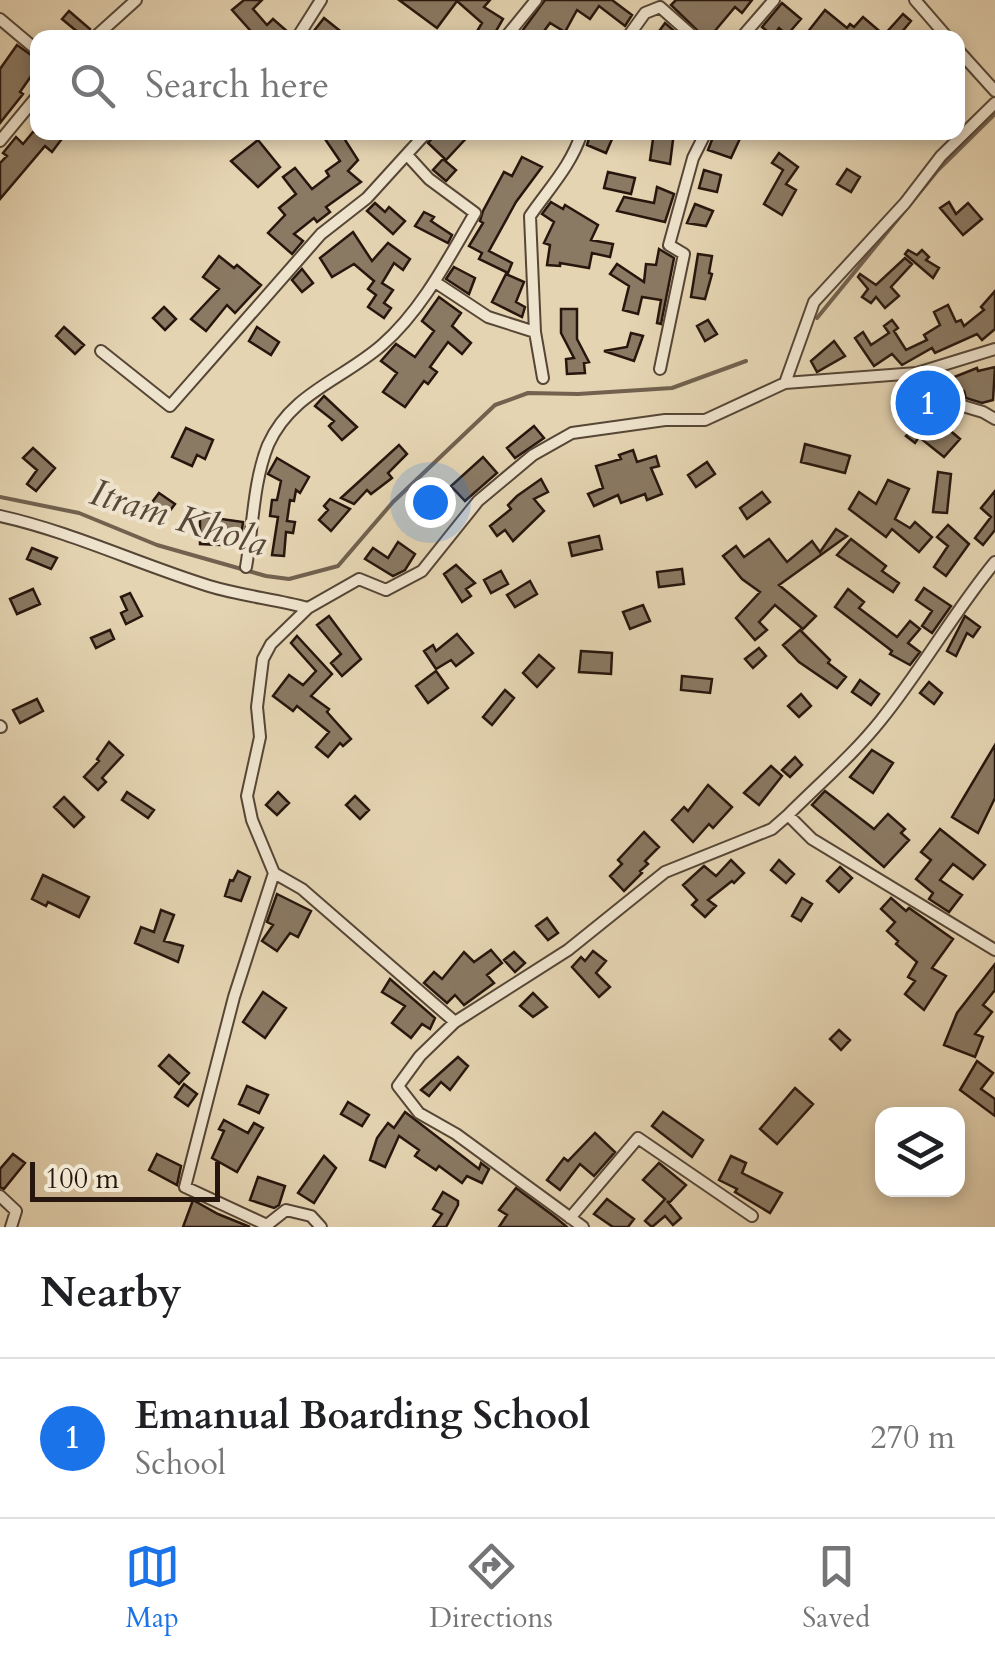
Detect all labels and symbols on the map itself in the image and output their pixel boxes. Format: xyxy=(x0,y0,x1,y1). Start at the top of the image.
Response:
pin: 1 xyxy=(896,366,960,440)
water label: Itram Khola xyxy=(84,466,274,570)
your location xyxy=(405,477,456,528)
scale bar xyxy=(30,1157,220,1202)

